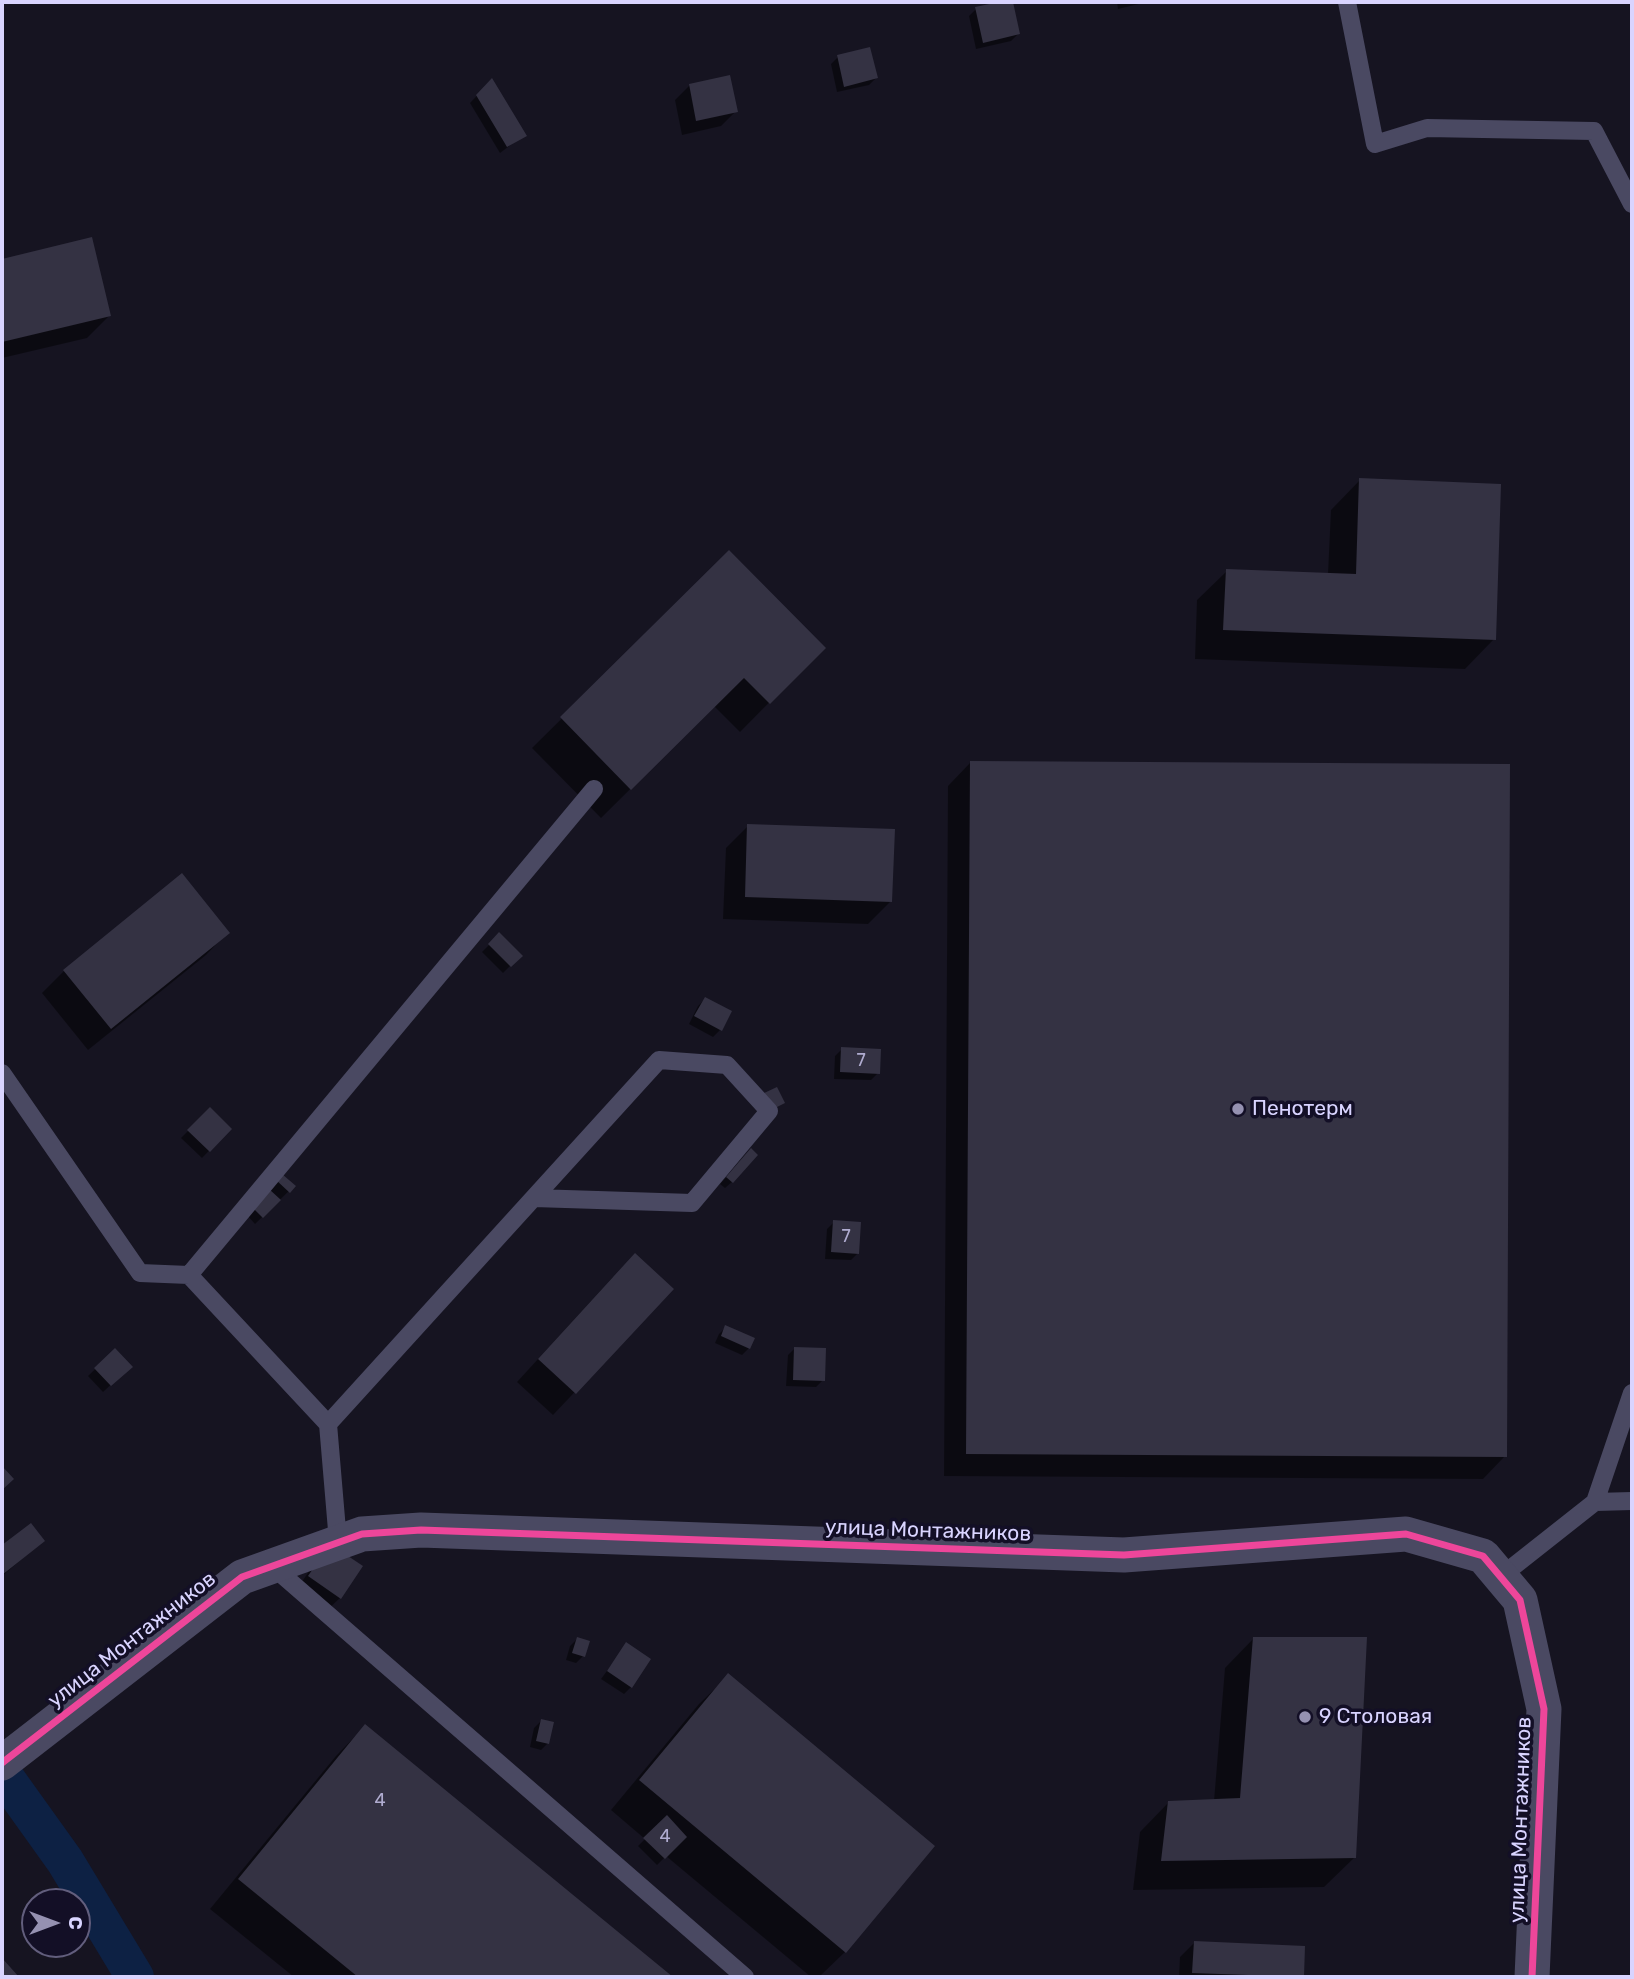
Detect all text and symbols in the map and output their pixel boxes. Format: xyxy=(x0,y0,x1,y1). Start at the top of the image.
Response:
house number: 7 xyxy=(856,1050,866,1072)
place label: Пенотерм xyxy=(1252,1096,1353,1122)
marker: Пенотерм xyxy=(1230,1101,1246,1117)
house number: 7 xyxy=(841,1226,851,1248)
street label: улица Монтажников xyxy=(824,1515,1032,1547)
street label: улица Монтажников xyxy=(43,1567,221,1713)
place label: 9 Столовая xyxy=(1319,1704,1432,1730)
marker: 9 Столовая xyxy=(1297,1709,1313,1725)
street label: улица Монтажников xyxy=(1505,1716,1537,1924)
house number: 4 xyxy=(374,1790,386,1812)
house number: 4 xyxy=(659,1826,671,1848)
north arrow xyxy=(21,1888,91,1958)
text: С xyxy=(64,1916,87,1930)

